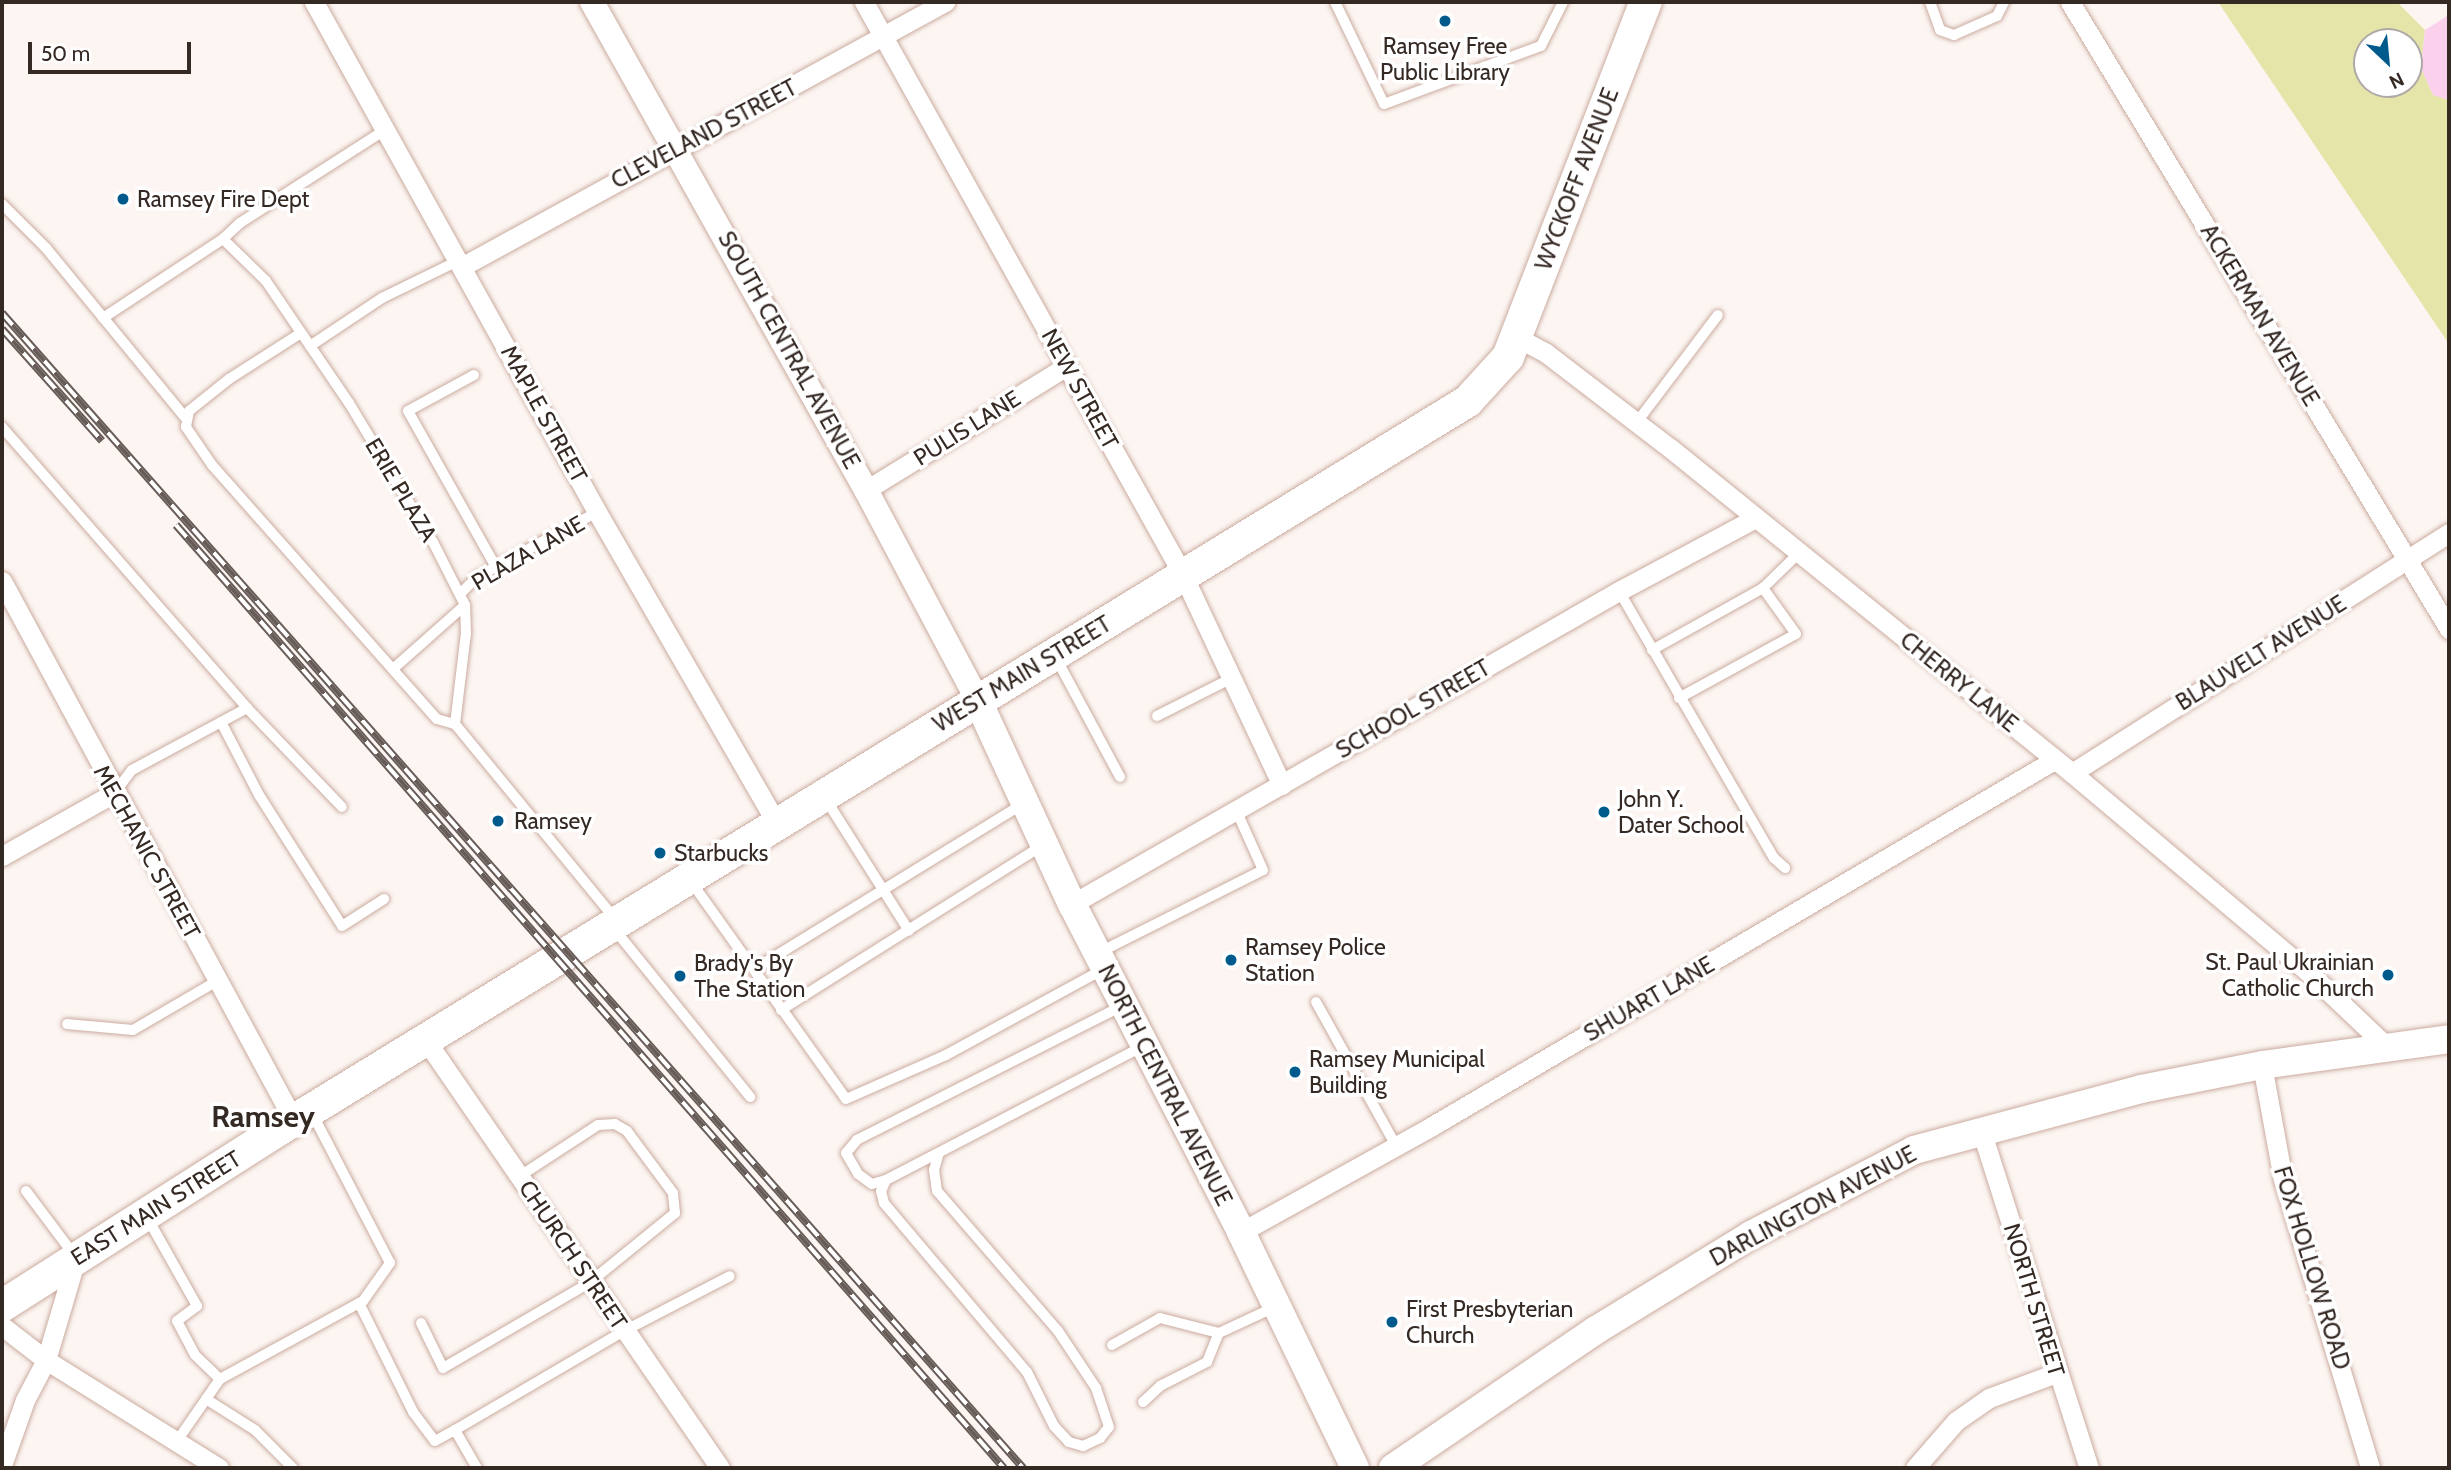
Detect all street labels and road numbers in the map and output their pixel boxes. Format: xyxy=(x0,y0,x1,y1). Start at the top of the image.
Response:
street label: CLEVELAND STREET xyxy=(606,73,802,195)
street label: WYCKOFF AVENUE xyxy=(1530,84,1624,274)
street label: ACKERMAN AVENUE xyxy=(2195,219,2325,411)
street label: SOUTH CENTRAL AVENUE xyxy=(712,227,866,473)
street label: NEW STREET xyxy=(1036,324,1124,454)
street label: MAPLE STREET xyxy=(495,341,593,487)
street label: PULIS LANE xyxy=(909,384,1025,472)
street label: ERIE PLAZA xyxy=(359,433,443,547)
street label: PLAZA LANE xyxy=(467,510,589,596)
street label: BLAUVELT AVENUE xyxy=(2171,590,2351,716)
street label: WEST MAIN STREET xyxy=(928,610,1116,738)
street label: CHERRY LANE xyxy=(1895,626,2023,738)
street label: SCHOOL STREET xyxy=(1331,654,1495,764)
street label: MECHANIC STREET xyxy=(88,760,206,944)
street label: SHUART LANE xyxy=(1579,951,1719,1047)
street label: NORTH CENTRAL AVENUE xyxy=(1092,960,1238,1210)
street label: DARLINGTON AVENUE xyxy=(1705,1140,1921,1272)
street label: EAST MAIN STREET xyxy=(66,1145,246,1271)
street label: FOX HOLLOW ROAD xyxy=(2268,1163,2356,1373)
street label: CHURCH STREET xyxy=(513,1175,633,1335)
street label: NORTH STREET xyxy=(1998,1220,2070,1380)

